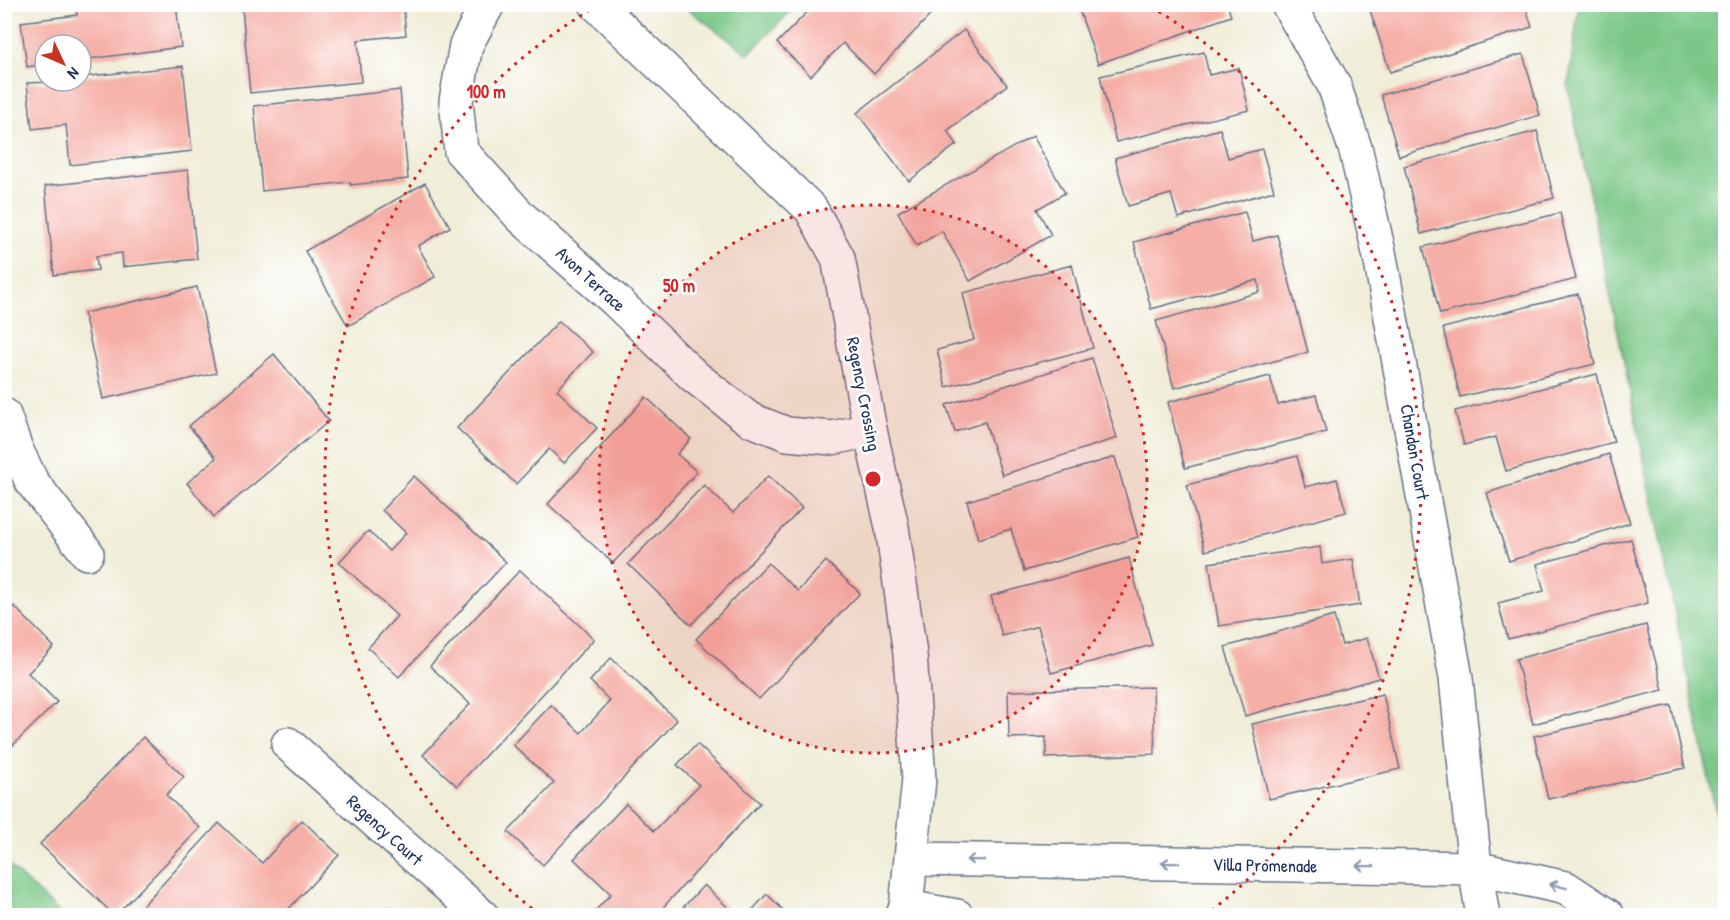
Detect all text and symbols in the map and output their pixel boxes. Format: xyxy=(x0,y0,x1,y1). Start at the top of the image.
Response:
north arrow xyxy=(33,33,93,93)
text: N xyxy=(63,63,85,84)
text: 100 m xyxy=(466,79,506,104)
street label: Avon Terrace xyxy=(551,241,631,317)
text: 50 m xyxy=(663,273,695,298)
street label: Regency Crossing xyxy=(841,335,887,453)
street label: Chandon Court xyxy=(1394,402,1436,503)
centre of rings xyxy=(863,469,883,489)
street label: Regency Court xyxy=(341,789,429,872)
street label: Villa Promenade xyxy=(1212,852,1318,878)
one-way arrow xyxy=(966,854,986,866)
one-way arrow xyxy=(1160,857,1180,869)
one-way arrow xyxy=(1355,860,1375,872)
one-way arrow xyxy=(1549,880,1568,892)

